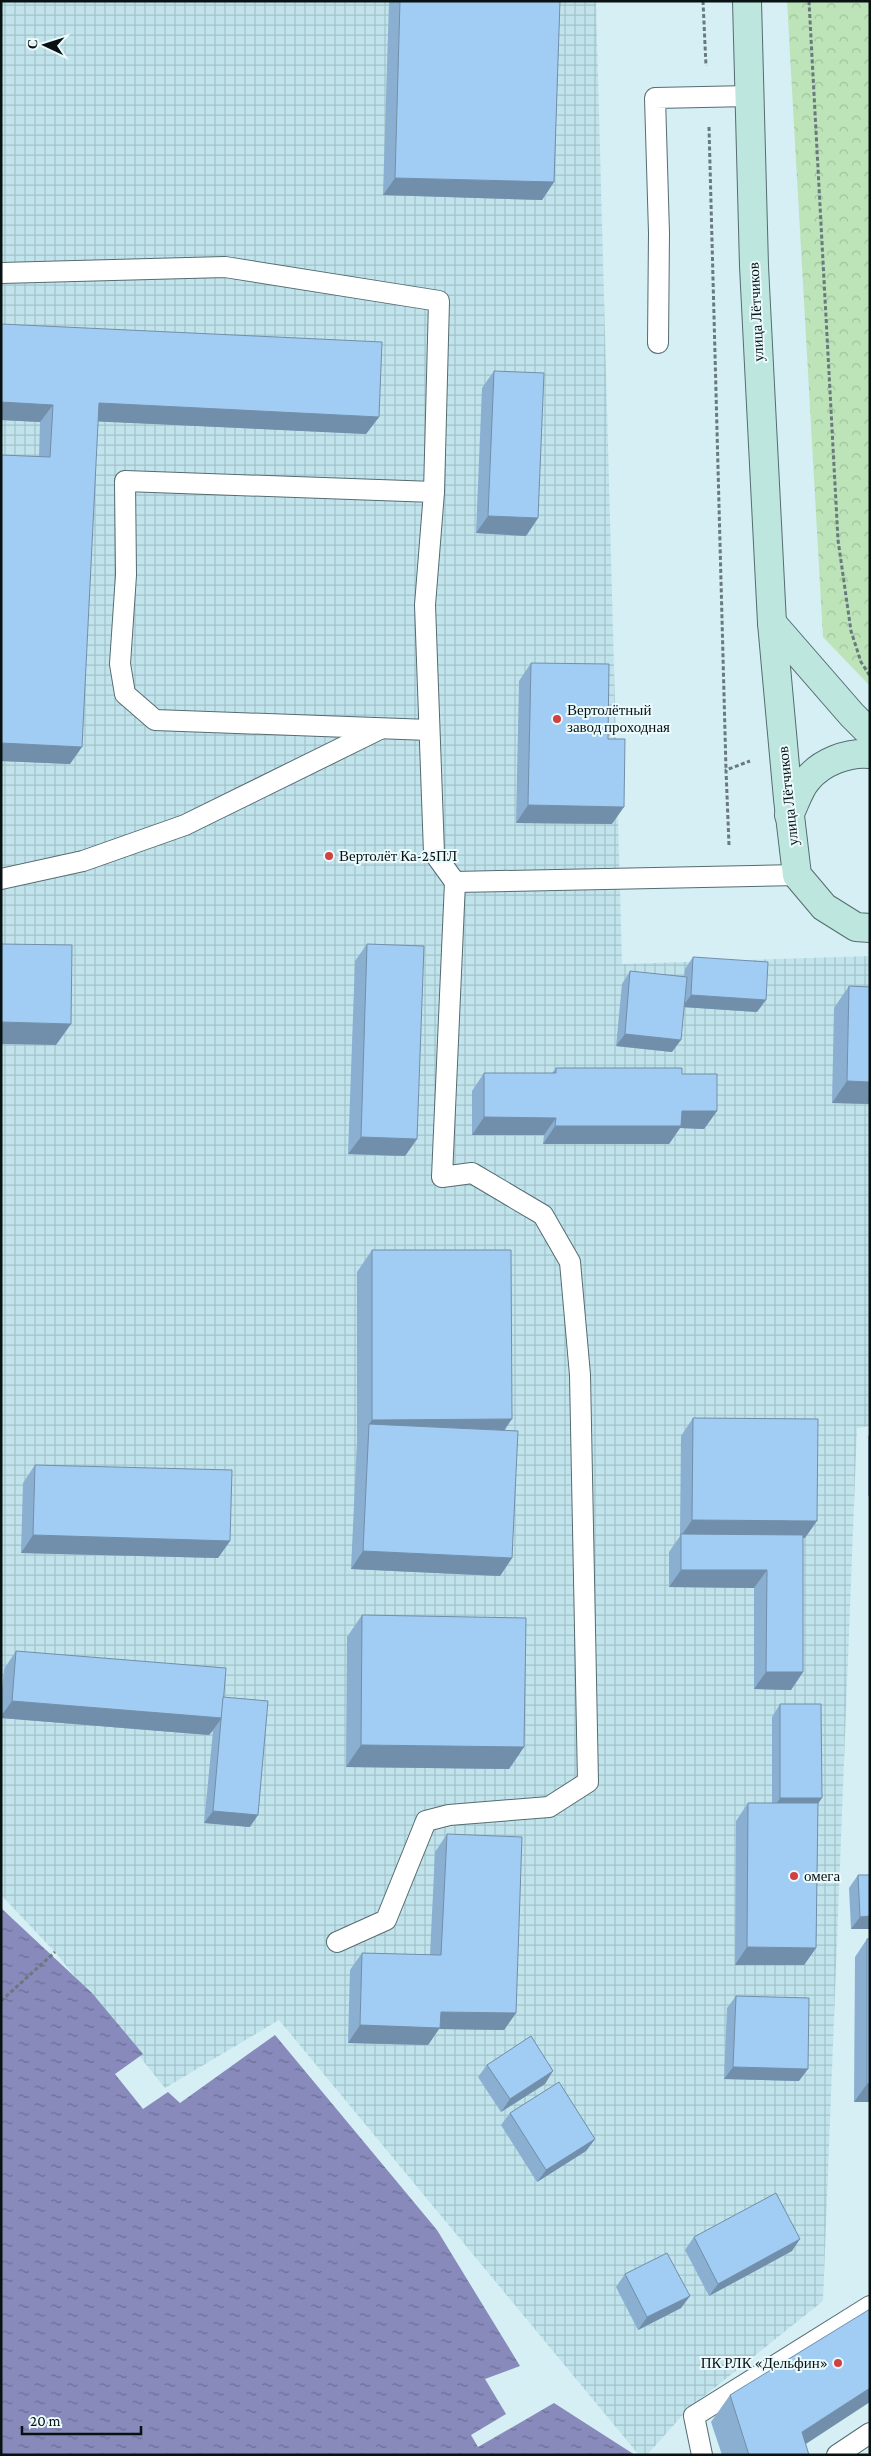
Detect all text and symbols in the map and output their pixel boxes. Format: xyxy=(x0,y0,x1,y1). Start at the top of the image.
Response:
north arrow xyxy=(20,20,70,70)
text: С xyxy=(24,38,40,50)
street label: улица Лётчиков xyxy=(745,262,767,362)
place label: Вертолётный завод проходная xyxy=(567,702,670,735)
marker: Вертолётный завод проходная xyxy=(551,713,563,725)
street label: улица Лётчиков xyxy=(775,745,801,847)
place label: Вертолёт Ка-25ПЛ xyxy=(339,848,457,864)
marker: Вертолёт Ка-25ПЛ xyxy=(323,850,335,862)
place label: омега xyxy=(804,1868,841,1884)
marker: омега xyxy=(788,1870,800,1882)
place label: ПК РЛК «Дельфин» xyxy=(701,2355,828,2371)
marker: ПК РЛК «Дельфин» xyxy=(832,2357,844,2369)
scale bar xyxy=(22,2404,141,2436)
text: 20 m xyxy=(30,2413,61,2429)

